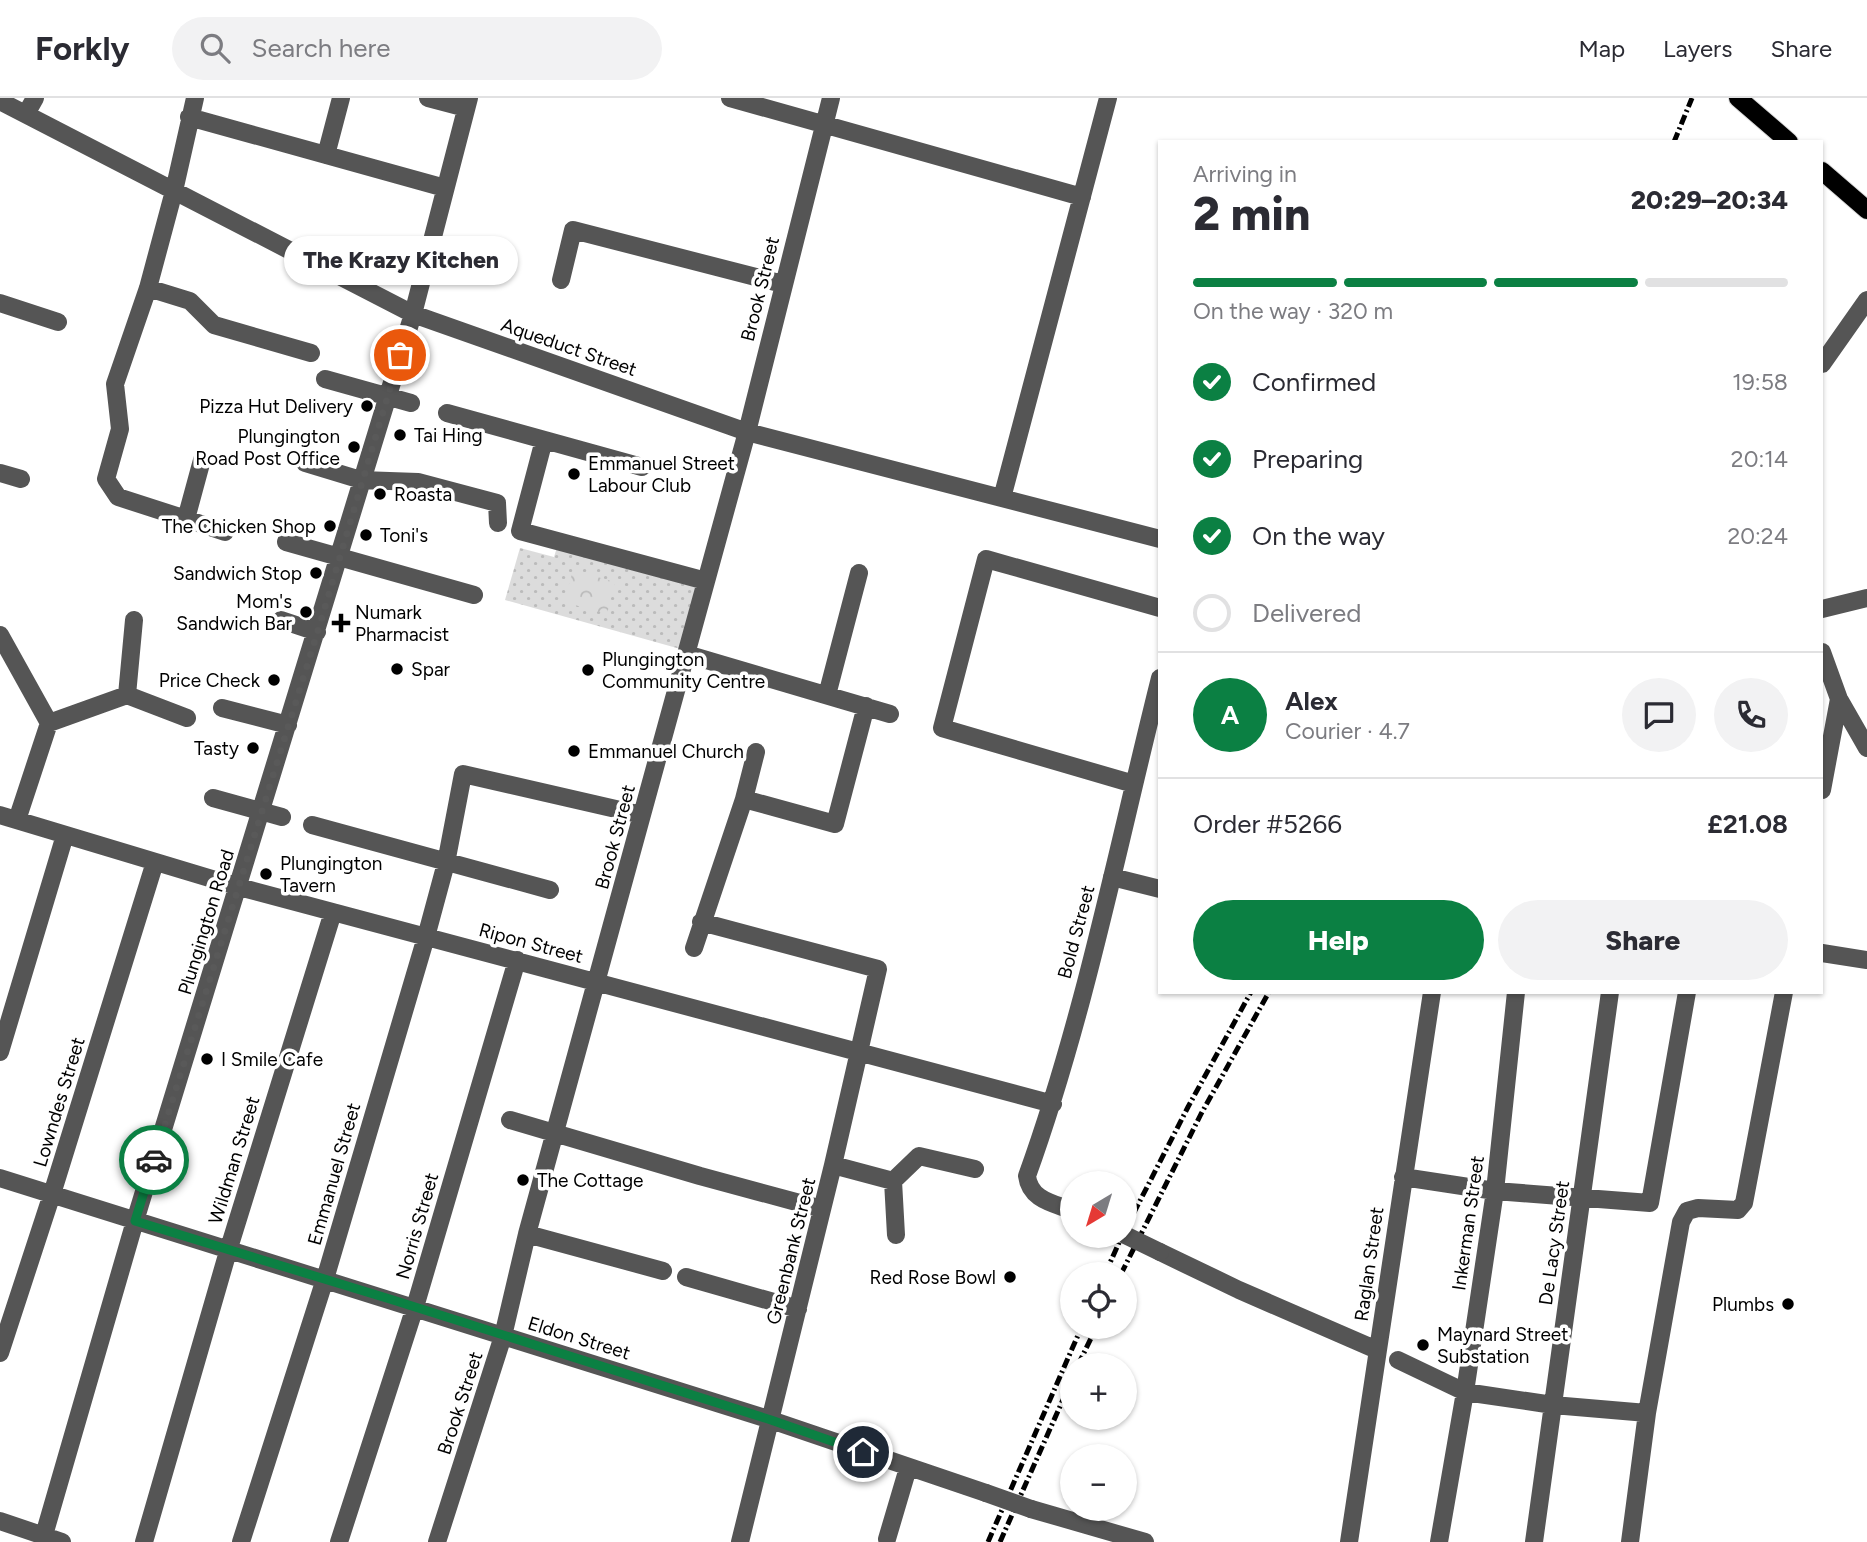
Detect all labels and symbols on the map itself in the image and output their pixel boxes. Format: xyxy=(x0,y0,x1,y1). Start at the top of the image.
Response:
street label: Brook Street xyxy=(736,234,784,344)
callout: The Krazy Kitchen xyxy=(283,236,517,285)
street label: Aqueduct Street xyxy=(498,313,640,381)
pin xyxy=(370,325,430,385)
place label: Pizza Hut Delivery xyxy=(199,395,353,418)
marker: Pizza Hut Delivery xyxy=(359,398,375,414)
place label: Tai Hing xyxy=(414,424,483,447)
place label: Plungington Road Post Office xyxy=(195,425,340,470)
marker: Tai Hing xyxy=(392,427,408,443)
marker: Plungington Road Post Office xyxy=(346,439,362,455)
place label: Emmanuel Street Labour Club xyxy=(588,452,735,497)
marker: Emmanuel Street Labour Club xyxy=(566,466,582,482)
place label: Roasta xyxy=(394,483,452,506)
marker: Roasta xyxy=(372,486,388,502)
place label: The Chicken Shop xyxy=(162,515,316,538)
marker: The Chicken Shop xyxy=(322,518,338,534)
place label: Toni's xyxy=(380,524,428,547)
marker: Toni's xyxy=(358,527,374,543)
place label: Sandwich Stop xyxy=(173,562,302,585)
marker: Sandwich Stop xyxy=(308,565,324,581)
place label: Mom's Sandwich Bar xyxy=(176,590,293,635)
place label: Numark Pharmacist xyxy=(355,601,449,646)
marker: Mom's Sandwich Bar xyxy=(298,604,314,620)
marker: Numark Pharmacist xyxy=(333,615,349,631)
place label: Plungington Community Centre xyxy=(602,648,765,693)
place label: Spar xyxy=(411,658,451,681)
marker: Spar xyxy=(389,661,405,677)
marker: Plungington Community Centre xyxy=(580,662,596,678)
place label: Price Check xyxy=(159,669,261,692)
marker: Price Check xyxy=(266,672,282,688)
place label: Tasty xyxy=(194,737,239,760)
marker: Tasty xyxy=(245,740,261,756)
place label: Emmanuel Church xyxy=(588,740,744,763)
marker: Emmanuel Church xyxy=(566,743,582,759)
street label: Brook Street xyxy=(590,782,640,892)
street label: Plungington Road xyxy=(173,846,239,998)
place label: Plungington Tavern xyxy=(280,852,382,897)
marker: Plungington Tavern xyxy=(258,866,274,882)
street label: Bold Street xyxy=(1052,883,1100,981)
street label: Ripon Street xyxy=(476,918,586,968)
street label: Lowndes Street xyxy=(28,1034,90,1170)
place label: I Smile Cafe xyxy=(221,1048,323,1071)
marker: I Smile Cafe xyxy=(199,1051,215,1067)
street label: Wildman Street xyxy=(204,1093,264,1227)
street label: Emmanuel Street xyxy=(303,1100,365,1248)
courier xyxy=(119,1125,189,1195)
street label: Inkerman Street xyxy=(1447,1154,1489,1292)
place label: The Cottage xyxy=(537,1169,643,1192)
street label: Norris Street xyxy=(391,1170,443,1282)
north arrow xyxy=(1060,1171,1138,1248)
marker: The Cottage xyxy=(515,1172,531,1188)
street label: Greenbank Street xyxy=(762,1175,820,1327)
street label: De Lacy Street xyxy=(1534,1179,1574,1307)
street label: Raglan Street xyxy=(1350,1205,1388,1323)
place label: Red Rose Bowl xyxy=(870,1266,996,1289)
marker: Red Rose Bowl xyxy=(1002,1269,1018,1285)
place label: Plumbs xyxy=(1712,1293,1774,1316)
marker: Plumbs xyxy=(1780,1296,1796,1312)
street label: Eldon Street xyxy=(525,1311,633,1365)
place label: Maynard Street Substation xyxy=(1437,1323,1568,1368)
marker: Maynard Street Substation xyxy=(1415,1337,1431,1353)
street label: Brook Street xyxy=(433,1348,487,1458)
pin xyxy=(833,1422,893,1482)

